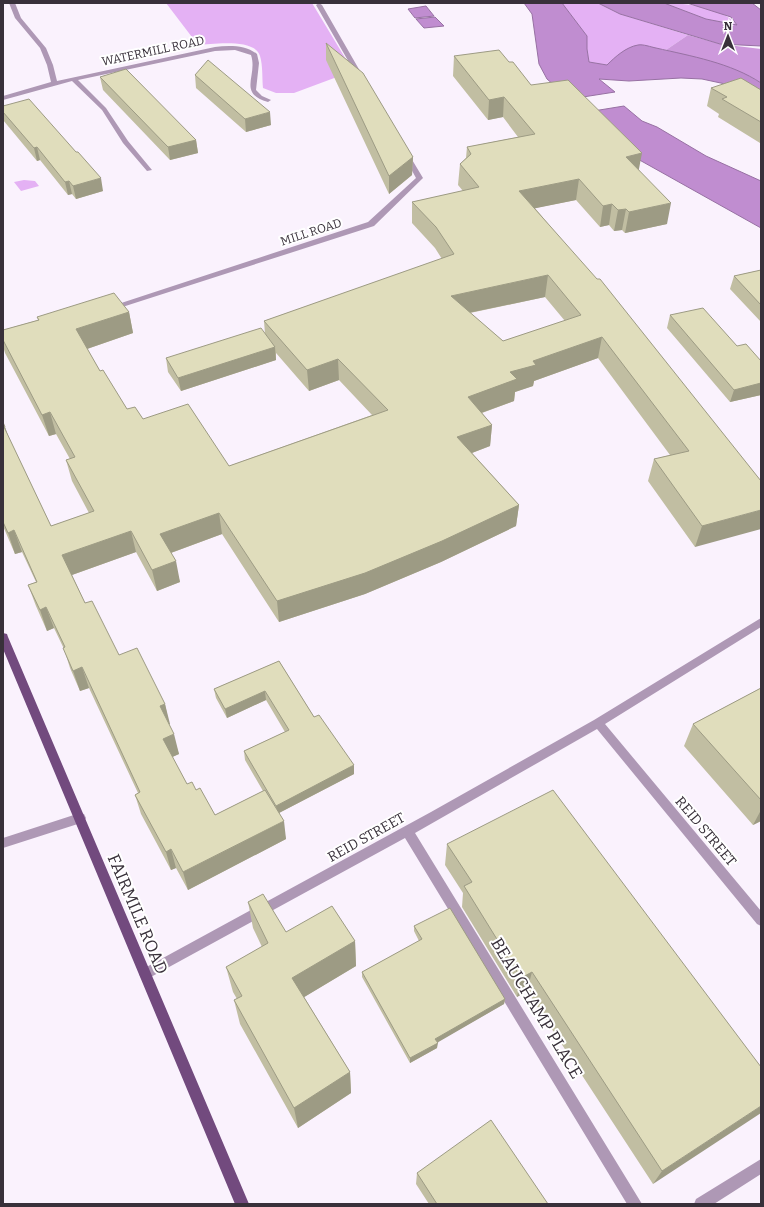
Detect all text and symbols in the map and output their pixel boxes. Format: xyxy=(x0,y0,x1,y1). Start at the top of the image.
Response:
north arrow xyxy=(708,16,748,56)
text: N xyxy=(724,20,733,33)
street label: WATERMILL ROAD xyxy=(100,33,206,69)
street label: MILL ROAD xyxy=(279,216,343,248)
street label: REID STREET xyxy=(672,793,740,870)
street label: REID STREET xyxy=(325,809,408,866)
street label: FAIRMILE ROAD xyxy=(103,851,172,977)
street label: BEAUCHAMP PLACE xyxy=(486,934,587,1083)

